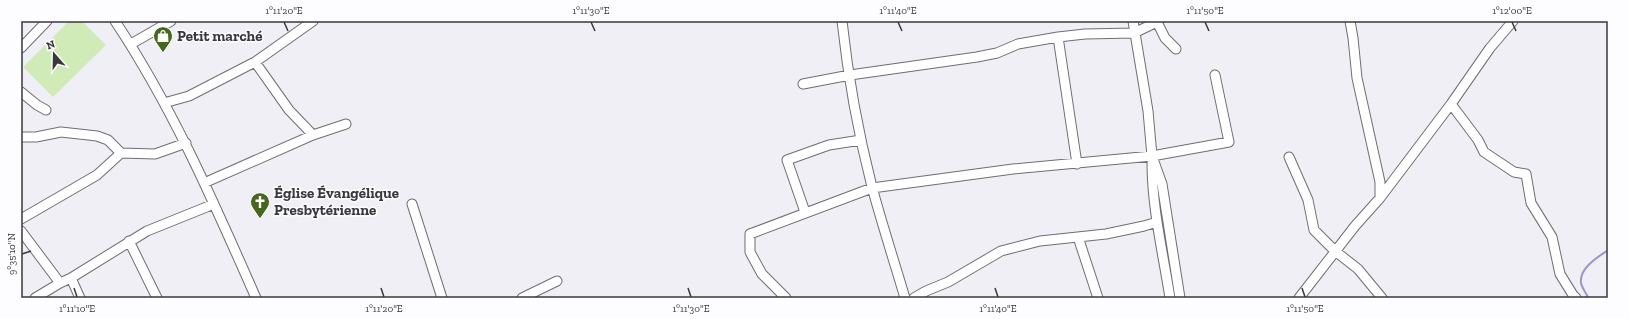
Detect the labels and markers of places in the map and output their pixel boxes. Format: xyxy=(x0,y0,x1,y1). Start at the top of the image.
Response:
shop icon: Petit marché xyxy=(152,25,174,53)
place label: Petit marché xyxy=(177,27,263,45)
place label: Église Évangélique Presbytérienne xyxy=(274,184,399,219)
church icon: Église Évangélique Presbytérienne xyxy=(249,191,271,219)

